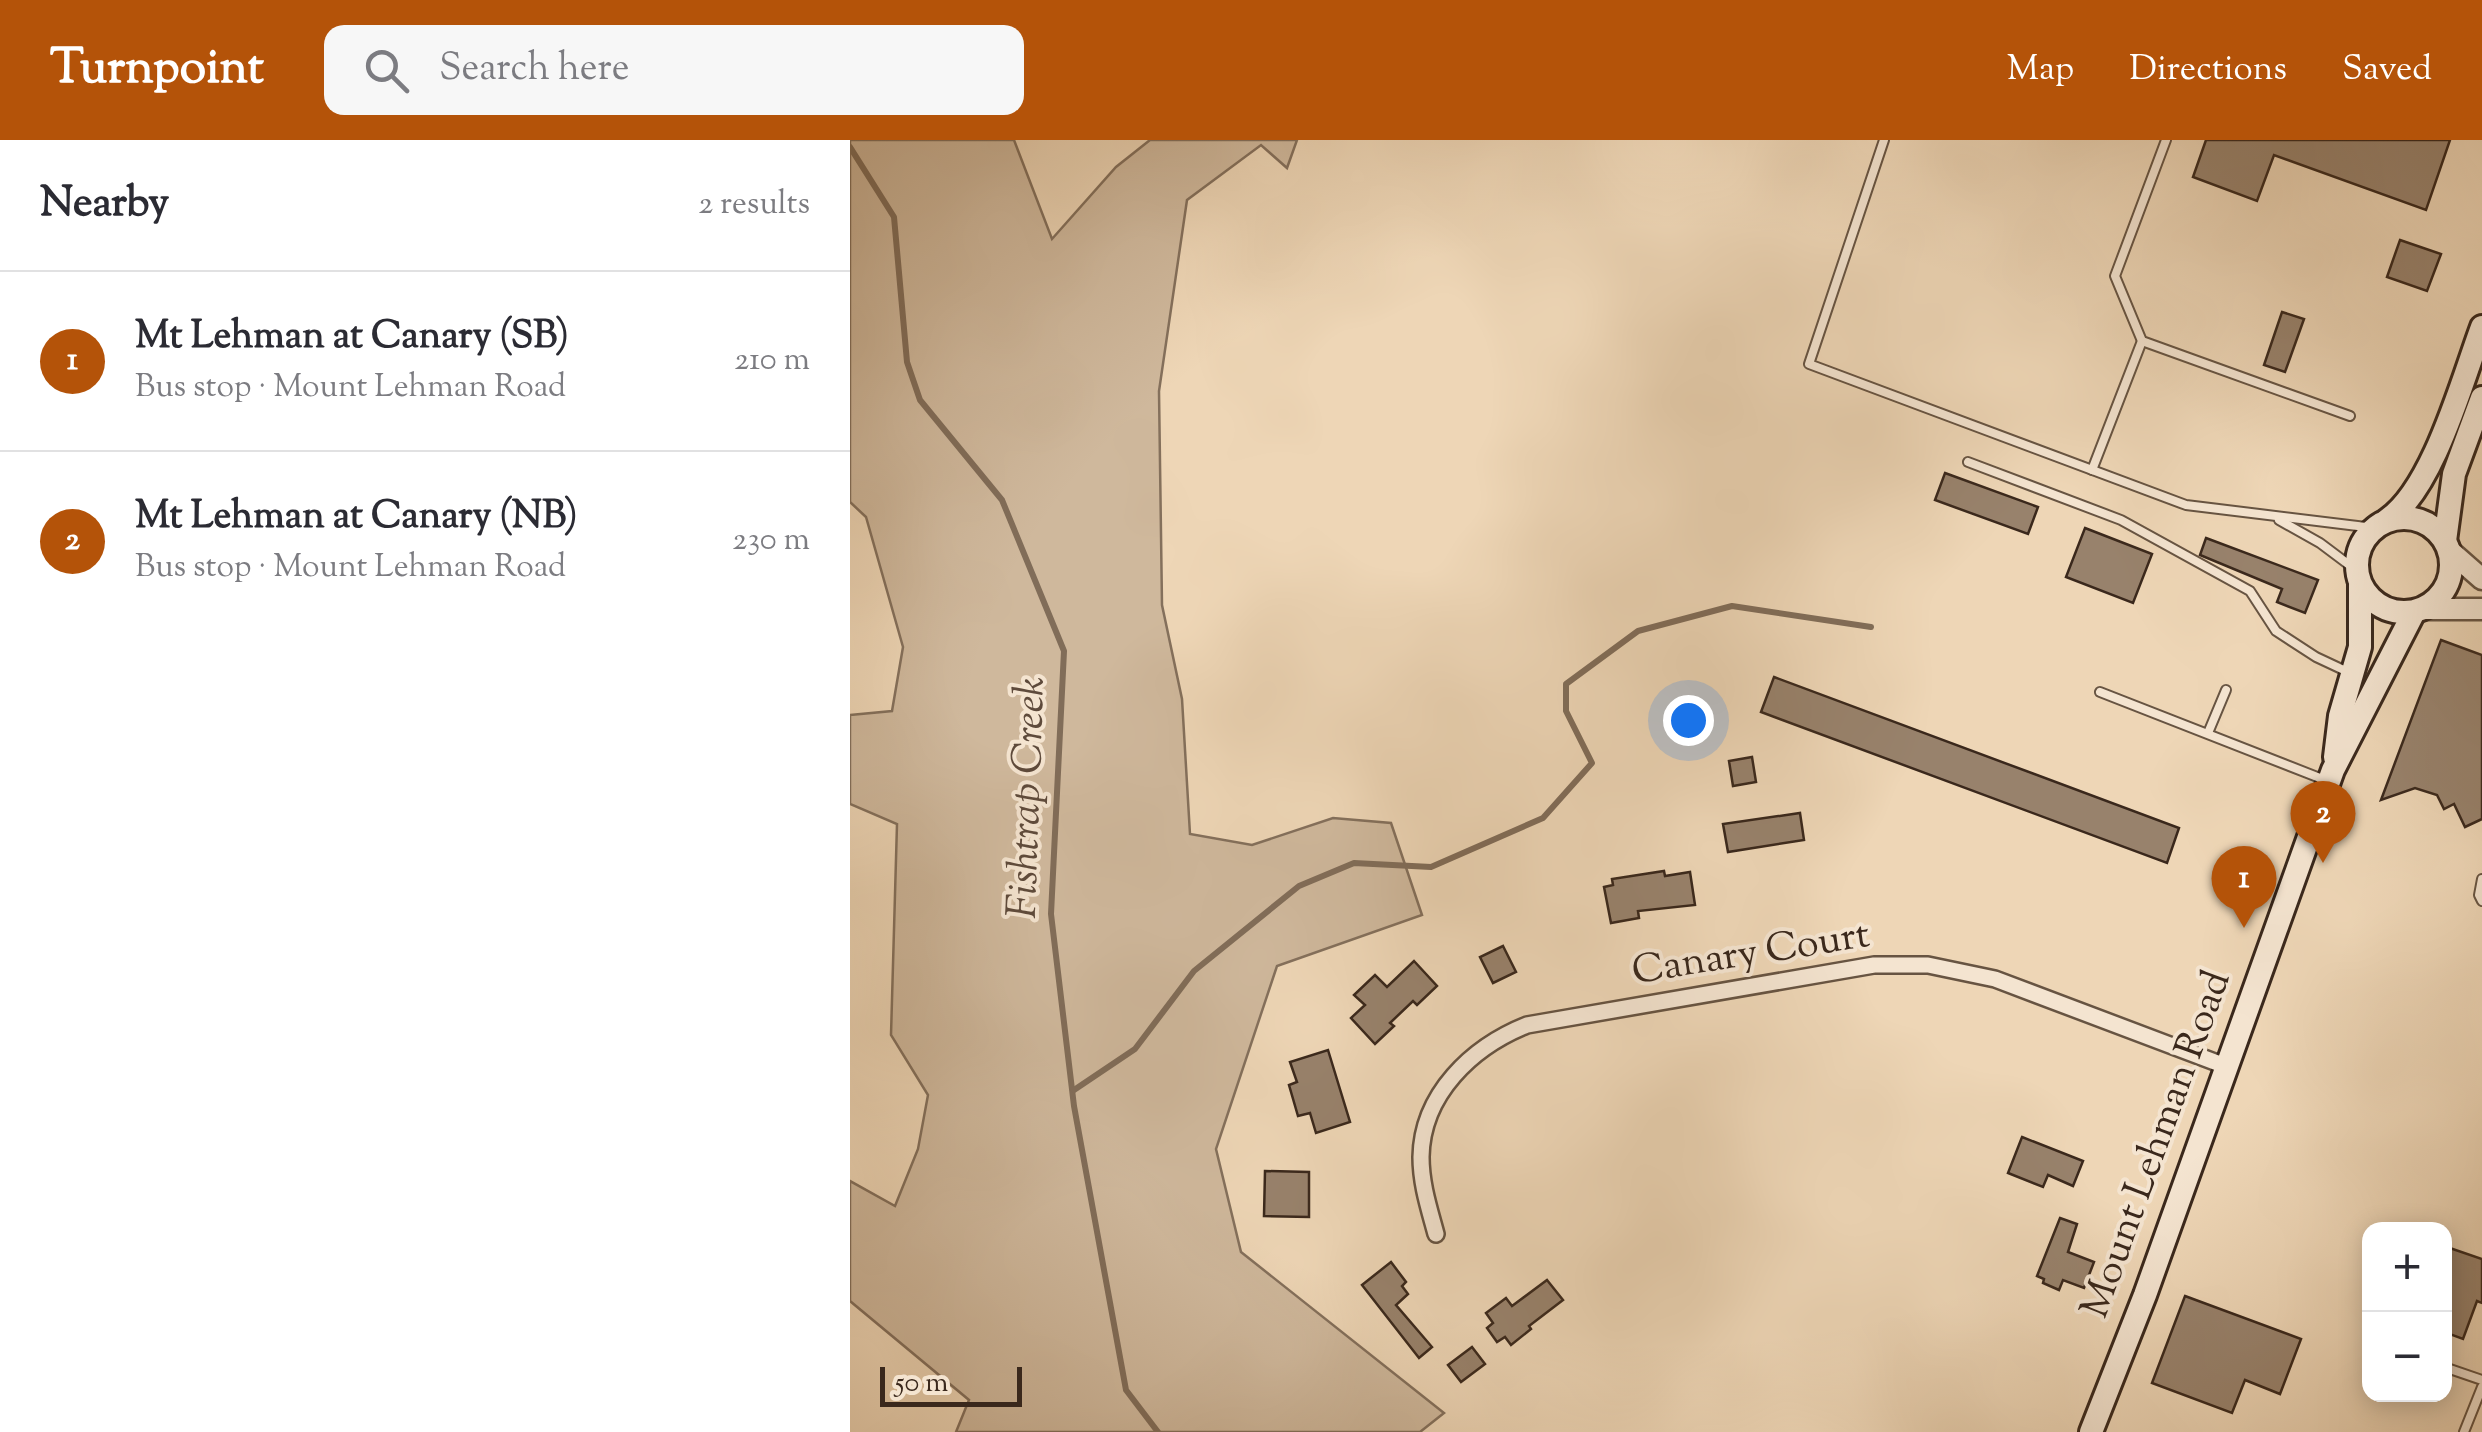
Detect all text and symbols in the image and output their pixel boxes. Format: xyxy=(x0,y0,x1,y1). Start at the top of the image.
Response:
search box xyxy=(324,25,1024,115)
text: Turnpoint xyxy=(50,36,264,105)
icon: search xyxy=(359,43,414,98)
text: Search here xyxy=(439,43,629,97)
text: Map xyxy=(2007,45,2074,96)
text: Directions xyxy=(2129,45,2287,96)
text: Saved xyxy=(2342,45,2432,96)
text: Nearby xyxy=(40,175,169,235)
text: 2 results xyxy=(698,182,810,228)
text: Mt Lehman at Canary (SB) xyxy=(135,311,569,365)
text: 1 xyxy=(67,338,78,384)
text: 210 m xyxy=(734,338,810,384)
text: Bus stop · Mount Lehman Road xyxy=(135,365,566,411)
text: Mt Lehman at Canary (NB) xyxy=(135,491,577,545)
text: 2 xyxy=(65,518,80,564)
text: 230 m xyxy=(732,518,810,564)
text: Bus stop · Mount Lehman Road xyxy=(135,545,566,591)
water label: Fishtrap Creek xyxy=(995,676,1063,920)
your location xyxy=(1663,695,1714,746)
pin: 2 xyxy=(2290,780,2356,863)
pin: 1 xyxy=(2212,846,2276,928)
street label: Canary Court xyxy=(1628,908,1874,1002)
street label: Mount Lehman Road xyxy=(2069,963,2247,1327)
map controls xyxy=(2362,1222,2452,1402)
button: + xyxy=(2362,1222,2452,1312)
button: − xyxy=(2362,1312,2452,1402)
scale bar xyxy=(880,1362,1022,1406)
text: 50 m xyxy=(895,1364,949,1404)

